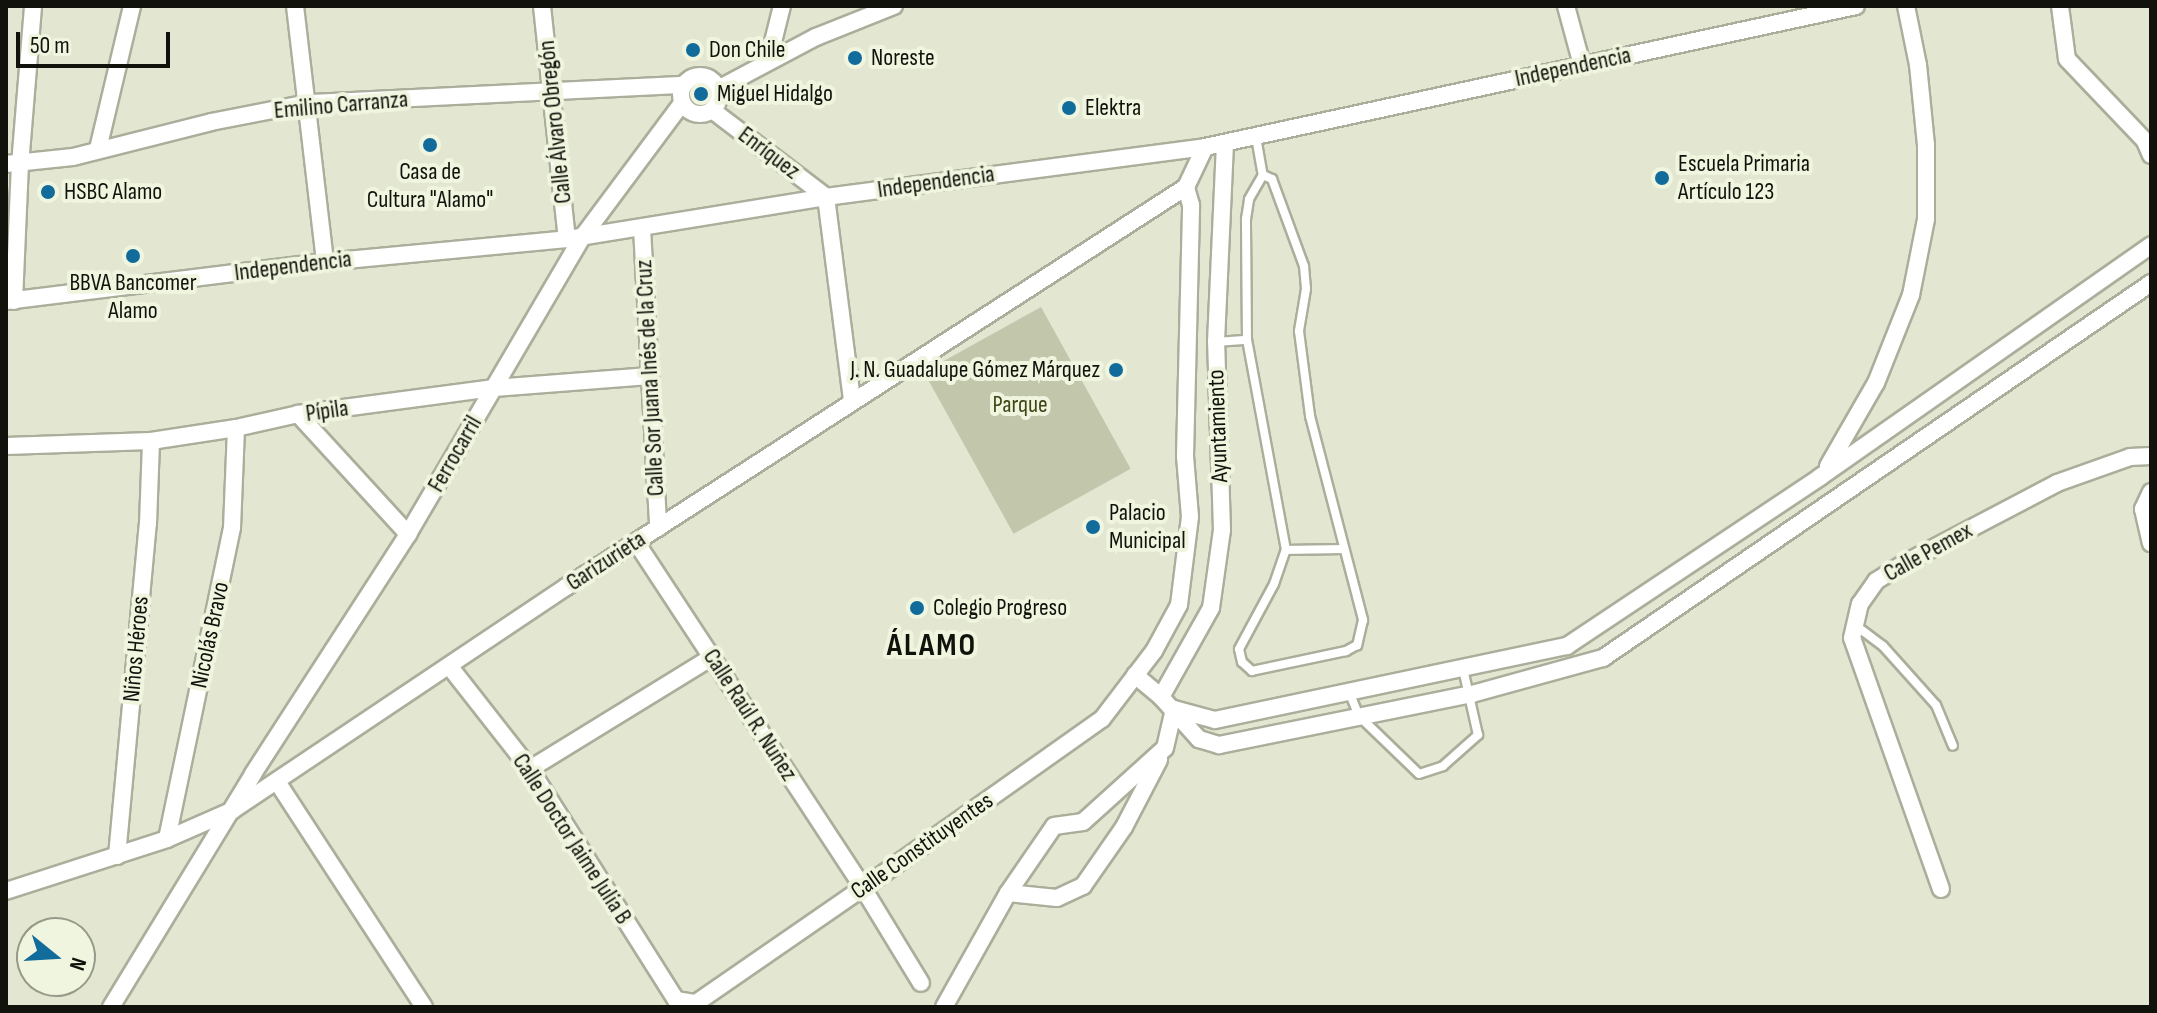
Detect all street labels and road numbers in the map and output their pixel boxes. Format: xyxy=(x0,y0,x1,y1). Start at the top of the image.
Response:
street label: Calle Álvaro Obregón xyxy=(532,39,578,205)
street label: Independencia xyxy=(1512,41,1634,93)
street label: Emilino Carranza xyxy=(273,85,409,125)
street label: Enríquez xyxy=(732,120,806,186)
street label: Independencia xyxy=(876,160,996,204)
street label: Independencia xyxy=(233,245,353,287)
street label: Calle Sor Juana Inés de la Cruz xyxy=(629,259,671,497)
street label: Ayuntamiento xyxy=(1202,369,1234,483)
street label: Pípila xyxy=(304,394,350,428)
street label: Ferrocarril xyxy=(422,411,488,497)
street label: Calle Pemex xyxy=(1879,516,1977,588)
street label: Garizurieta xyxy=(561,525,651,597)
street label: Nicolás Bravo xyxy=(185,579,235,691)
street label: Niños Héroes xyxy=(117,595,155,703)
street label: Calle Raúl R. Nuñez xyxy=(697,644,803,786)
street label: Calle Doctor Jaime Julia B xyxy=(506,748,638,930)
street label: Calle Constituyentes xyxy=(845,786,999,906)

